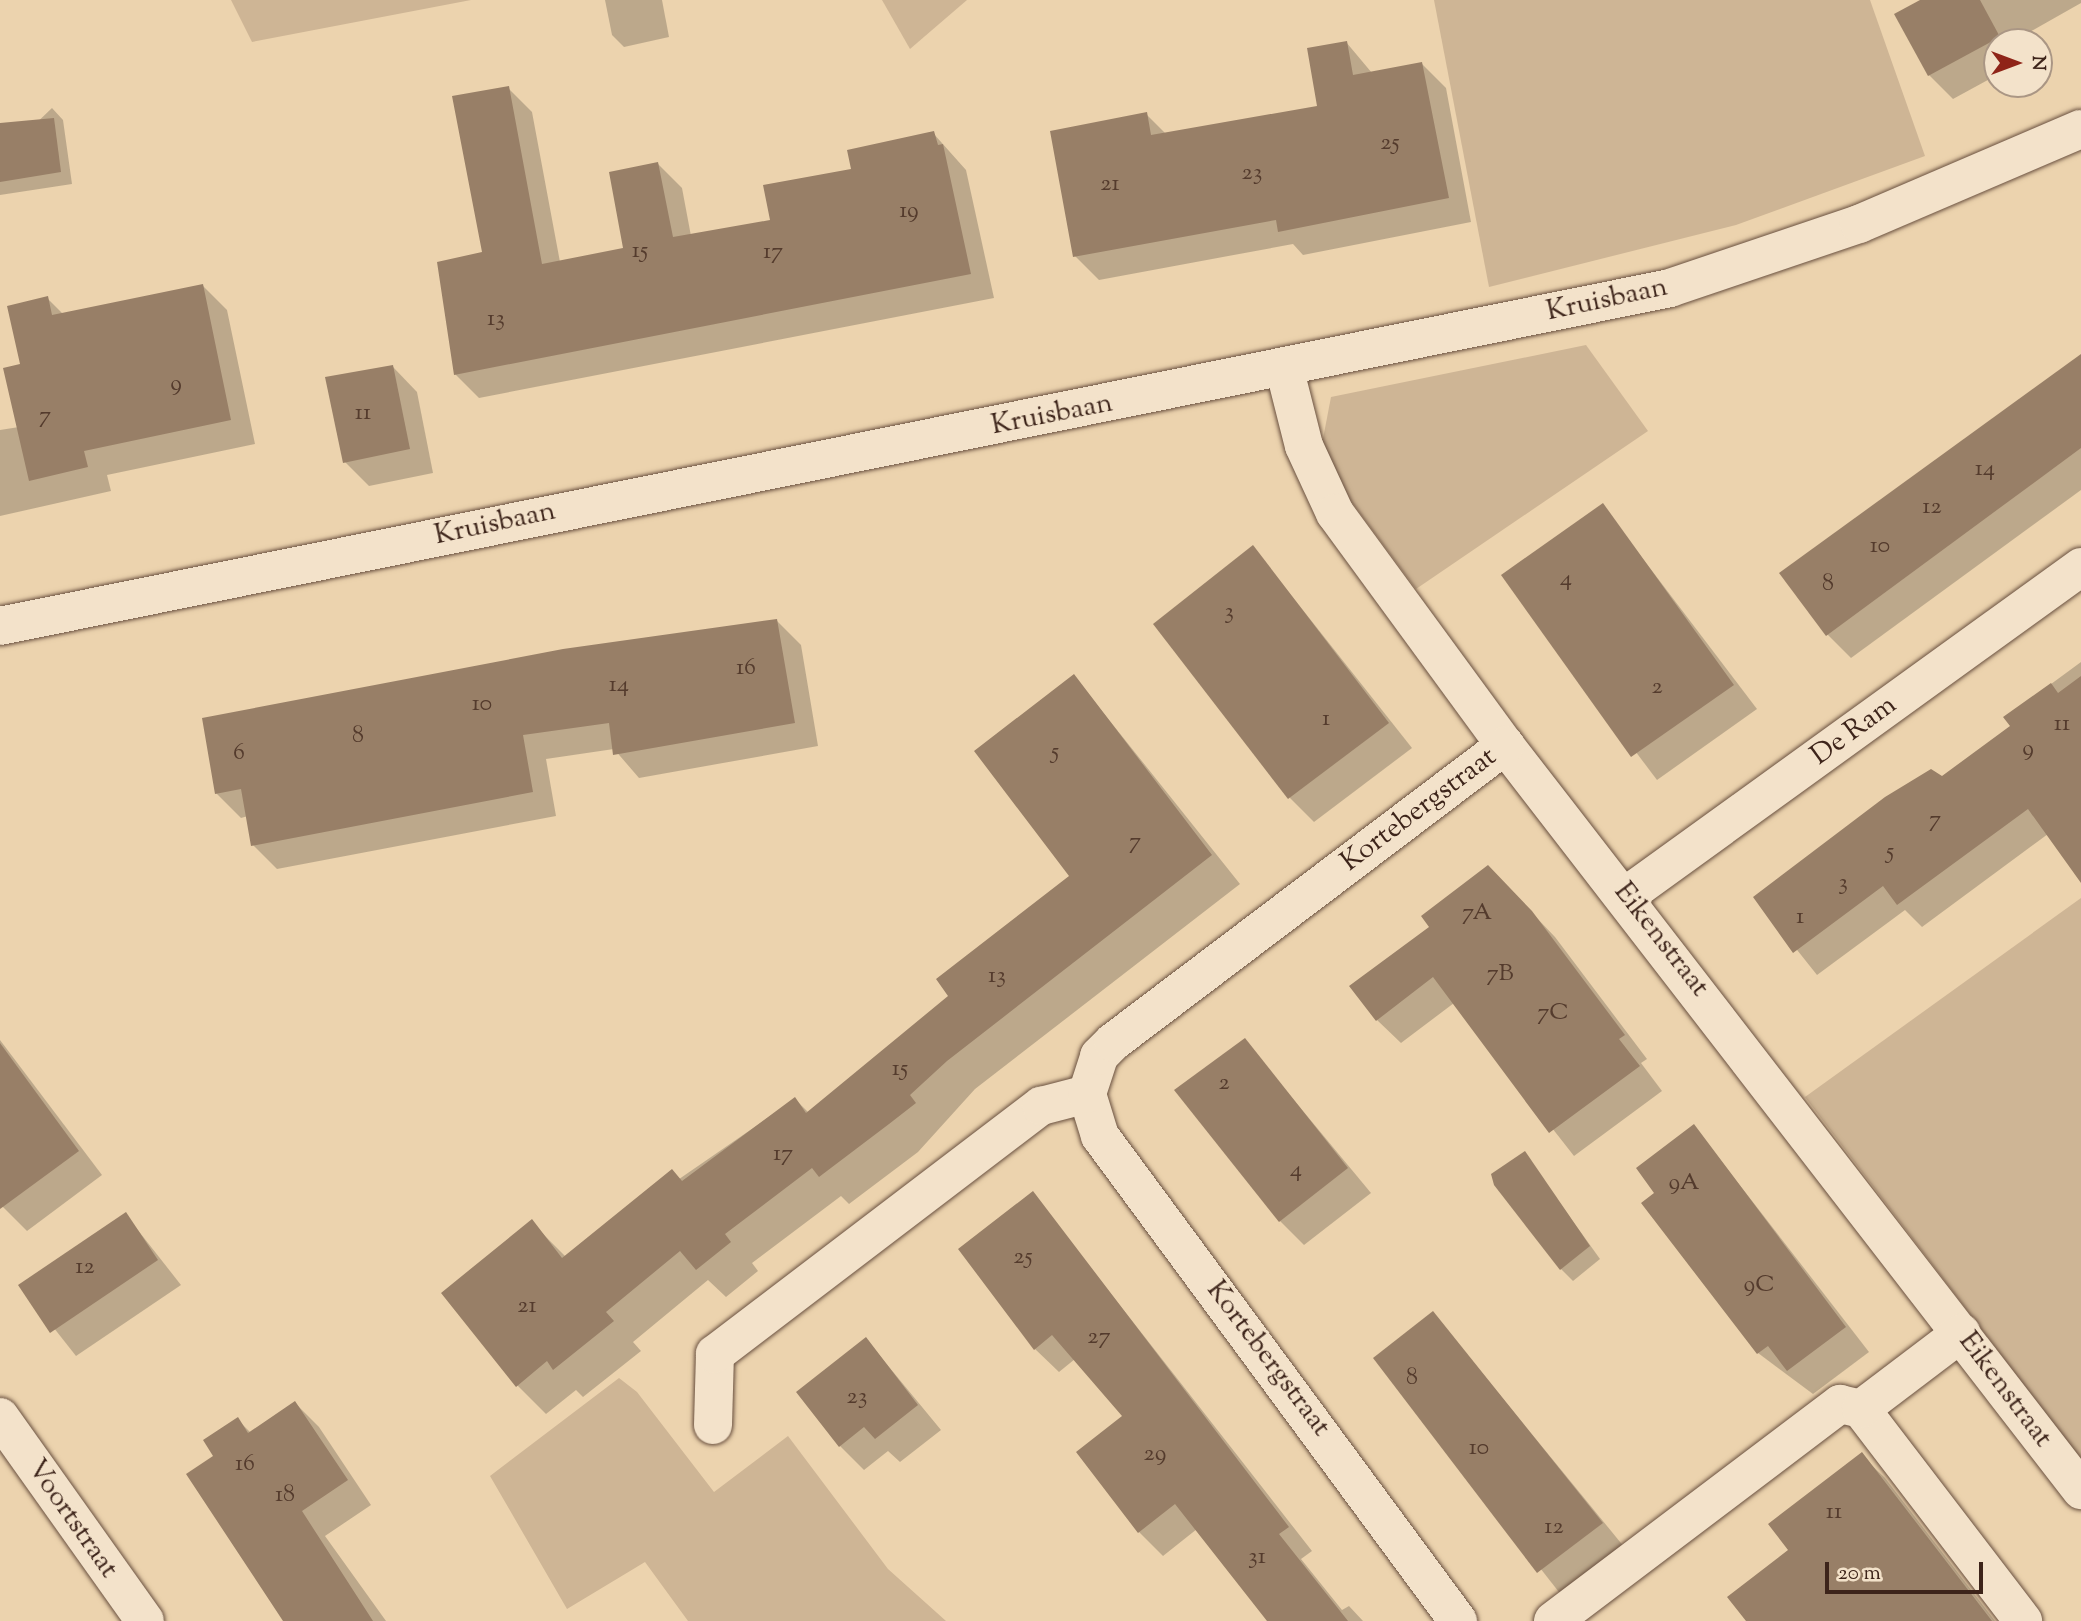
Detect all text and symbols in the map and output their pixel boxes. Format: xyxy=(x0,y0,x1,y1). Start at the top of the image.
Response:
north arrow xyxy=(1983,28,2053,98)
text: N xyxy=(2024,55,2051,71)
house number: 25 xyxy=(1380,130,1400,158)
house number: 23 xyxy=(1242,160,1262,188)
house number: 21 xyxy=(1100,171,1120,199)
house number: 19 xyxy=(899,198,919,226)
house number: 15 xyxy=(632,238,648,266)
house number: 17 xyxy=(763,239,783,267)
street label: Kruisbaan xyxy=(1543,271,1671,329)
house number: 13 xyxy=(487,306,505,334)
house number: 9 xyxy=(170,371,182,399)
street label: Kruisbaan xyxy=(989,387,1115,443)
house number: 11 xyxy=(355,400,371,428)
house number: 7 xyxy=(39,403,51,431)
house number: 14 xyxy=(1975,456,1995,484)
house number: 12 xyxy=(1922,494,1942,522)
street label: Kruisbaan xyxy=(431,495,559,553)
house number: 10 xyxy=(1870,533,1890,561)
house number: 4 xyxy=(1560,566,1572,594)
house number: 8 xyxy=(1822,571,1834,599)
house number: 3 xyxy=(1224,599,1234,627)
house number: 16 xyxy=(736,655,756,683)
house number: 14 xyxy=(609,672,629,700)
house number: 2 xyxy=(1651,674,1663,702)
street label: De Ram xyxy=(1805,689,1903,773)
house number: 10 xyxy=(472,691,492,719)
house number: 1 xyxy=(1322,706,1330,734)
house number: 11 xyxy=(2054,711,2070,739)
house number: 8 xyxy=(352,723,364,751)
house number: 9 xyxy=(2022,736,2034,764)
house number: 5 xyxy=(1051,739,1059,767)
house number: 6 xyxy=(233,740,245,768)
street label: Kortebergstraat xyxy=(1335,741,1503,879)
house number: 7 xyxy=(1929,807,1941,835)
house number: 7 xyxy=(1129,829,1141,857)
house number: 5 xyxy=(1886,839,1894,867)
house number: 3 xyxy=(1838,870,1848,898)
street label: Eikenstraat xyxy=(1606,876,1716,1004)
house number: 7A xyxy=(1462,900,1492,928)
house number: 1 xyxy=(1796,904,1804,932)
house number: 7B xyxy=(1486,961,1514,989)
house number: 13 xyxy=(988,963,1006,991)
house number: 7C xyxy=(1537,1000,1569,1028)
house number: 15 xyxy=(892,1056,908,1084)
house number: 2 xyxy=(1218,1070,1230,1098)
house number: 17 xyxy=(773,1141,793,1169)
house number: 4 xyxy=(1290,1157,1302,1185)
house number: 9A xyxy=(1668,1170,1700,1198)
house number: 25 xyxy=(1013,1244,1033,1272)
house number: 12 xyxy=(75,1254,95,1282)
house number: 9C xyxy=(1743,1272,1775,1300)
street label: Kortebergstraat xyxy=(1199,1275,1337,1443)
house number: 21 xyxy=(517,1293,537,1321)
house number: 27 xyxy=(1087,1324,1111,1352)
street label: Eikenstraat xyxy=(1951,1326,2059,1454)
house number: 8 xyxy=(1406,1365,1418,1393)
house number: 23 xyxy=(847,1384,867,1412)
house number: 10 xyxy=(1469,1435,1489,1463)
house number: 29 xyxy=(1144,1441,1166,1469)
house number: 16 xyxy=(235,1451,255,1479)
street label: Voortstraat xyxy=(19,1453,125,1585)
house number: 18 xyxy=(275,1482,295,1510)
house number: 11 xyxy=(1826,1499,1842,1527)
house number: 12 xyxy=(1544,1514,1564,1542)
house number: 31 xyxy=(1248,1544,1266,1572)
scale bar xyxy=(1829,1548,1986,1592)
text: 20 m xyxy=(1838,1559,1881,1589)

